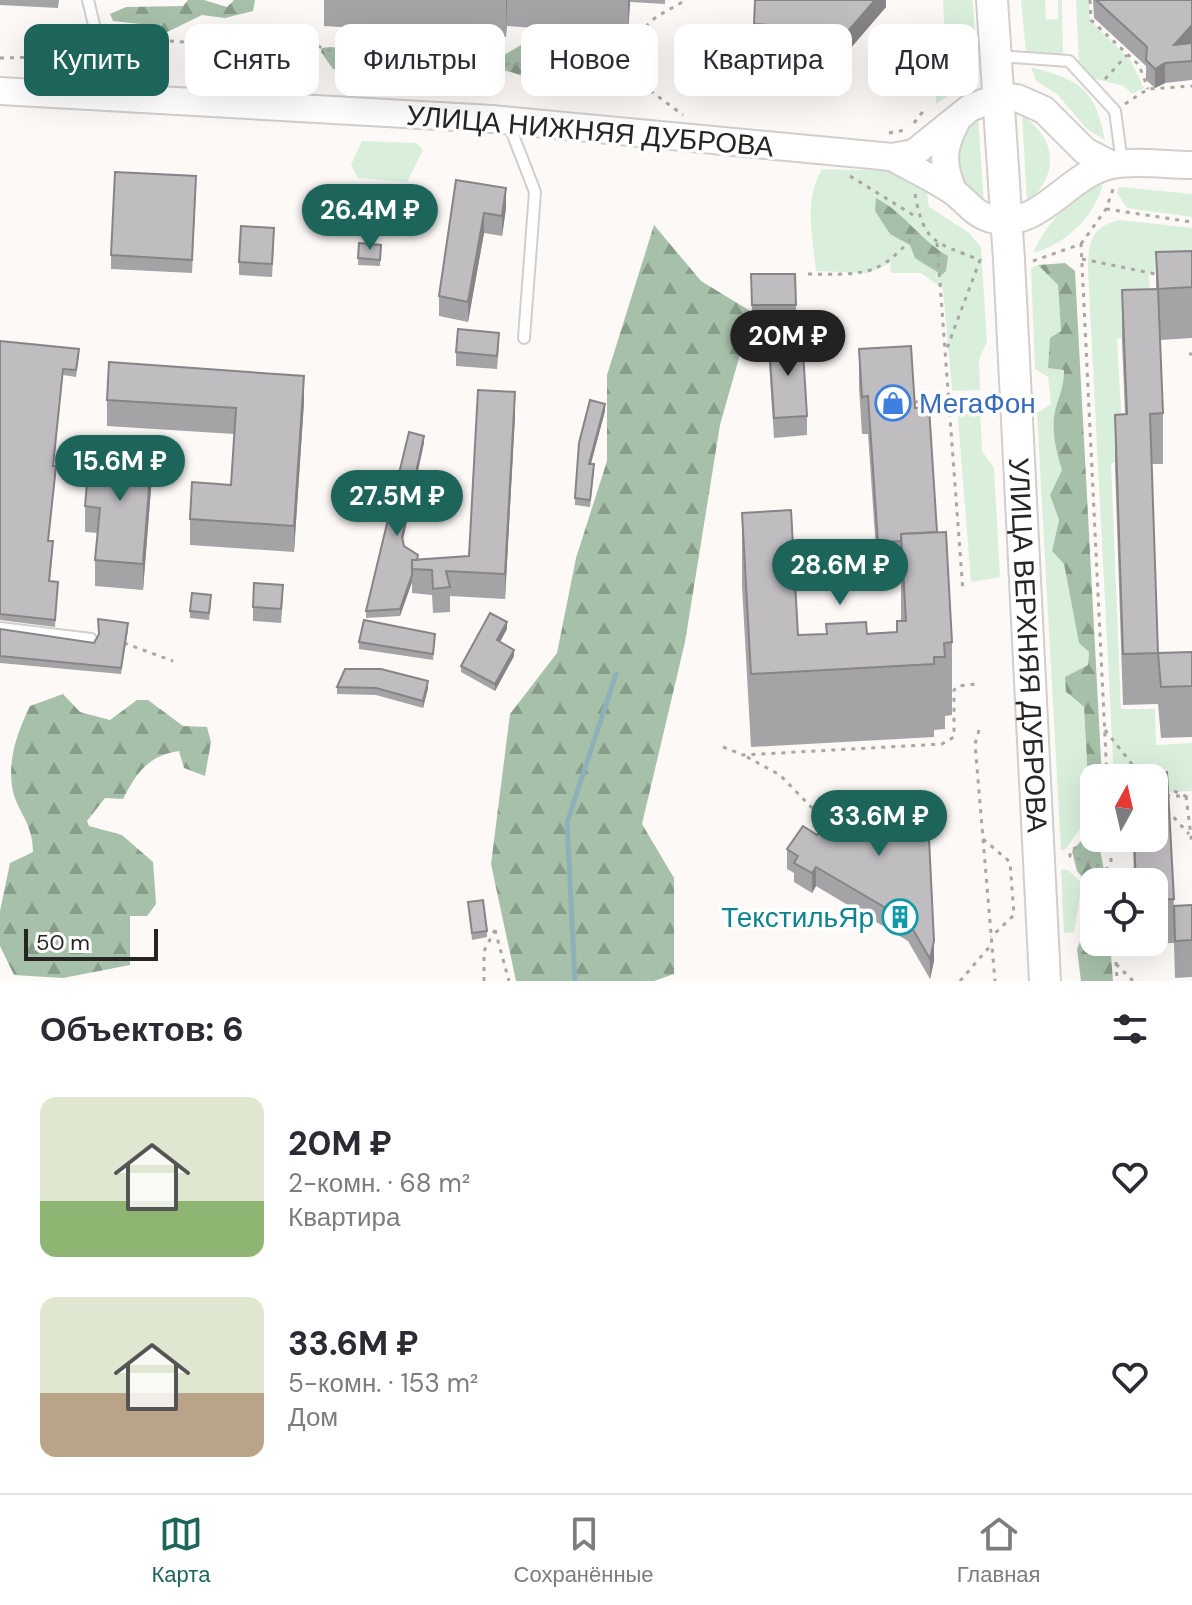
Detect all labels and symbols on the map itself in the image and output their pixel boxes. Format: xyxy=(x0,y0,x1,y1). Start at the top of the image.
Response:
street label: УЛИЦА НИЖНЯЯ ДУБРОВА xyxy=(405,97,775,166)
pin: 26.4M ₽ xyxy=(296,184,444,252)
pin: 20M ₽ xyxy=(732,310,844,378)
shop icon: МегаФон xyxy=(874,384,912,422)
place label: МегаФон xyxy=(919,385,1036,422)
pin: 15.6M ₽ xyxy=(46,435,194,503)
street label: УЛИЦА ВЕРХНЯЯ ДУБРОВА xyxy=(1000,456,1056,834)
pin: 27.5M ₽ xyxy=(323,470,471,538)
pin: 28.6M ₽ xyxy=(766,539,914,607)
north arrow xyxy=(1080,764,1168,852)
pin: 33.6M ₽ xyxy=(805,790,953,858)
building icon: ТекстильЯр xyxy=(881,898,919,936)
place label: ТекстильЯр xyxy=(721,899,874,936)
scale bar xyxy=(24,925,158,961)

